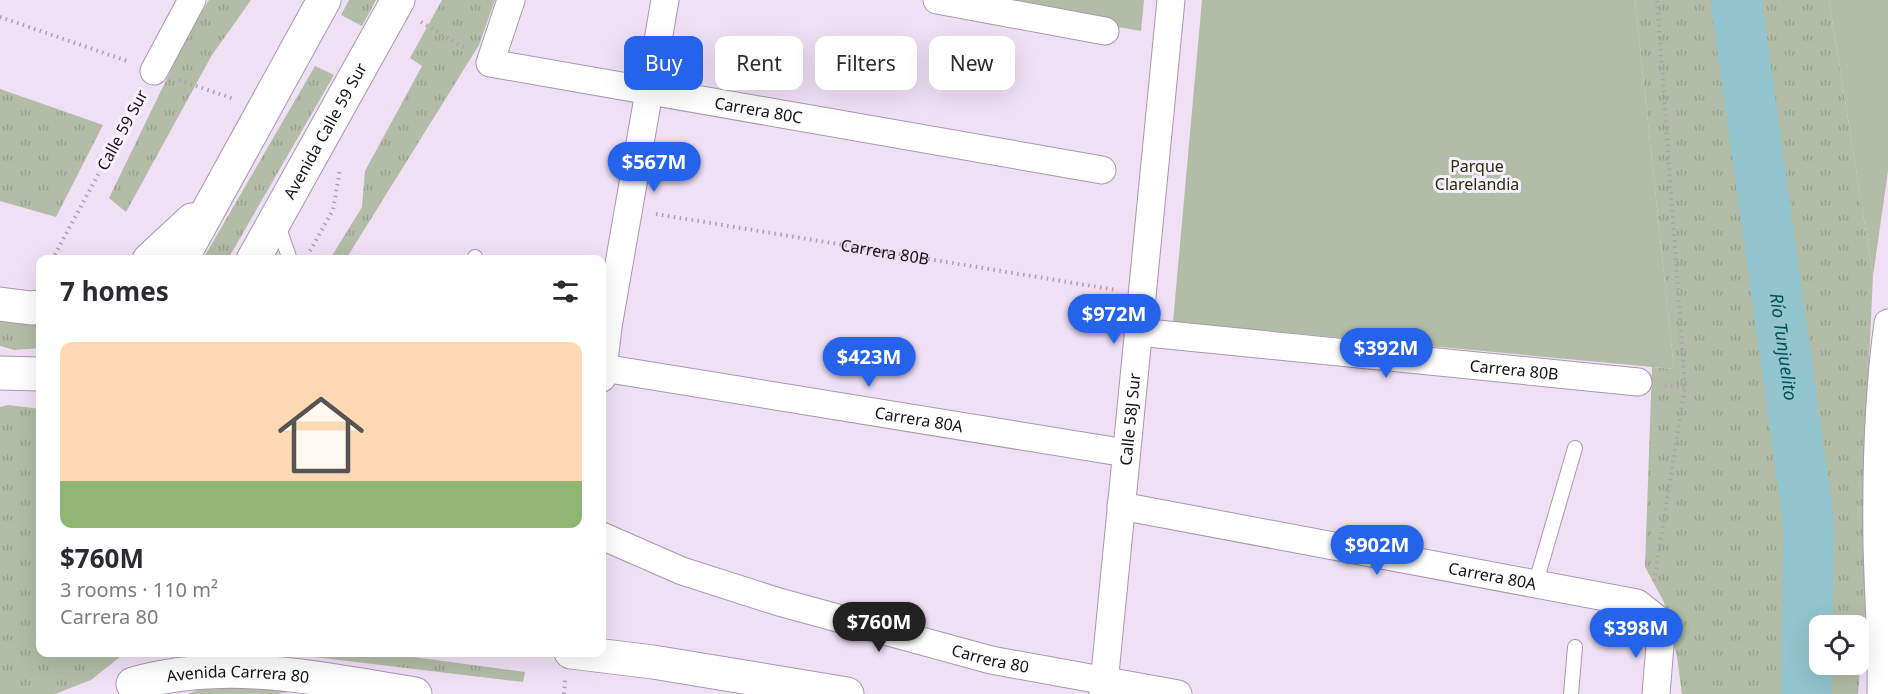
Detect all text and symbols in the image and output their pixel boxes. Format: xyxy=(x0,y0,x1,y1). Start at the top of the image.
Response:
chip: Buy xyxy=(624,36,703,90)
chip: Rent xyxy=(715,36,803,90)
chip: Filters xyxy=(815,36,917,90)
chip: New xyxy=(929,36,1015,90)
street label: Avenida Calle 59 Sur xyxy=(278,58,372,203)
street label: Calle 59 Sur xyxy=(92,86,153,174)
street label: Carrera 80C xyxy=(713,91,804,128)
pin: $567M xyxy=(612,142,696,193)
text: $567M xyxy=(622,148,686,175)
park label: Parque Clarelandia xyxy=(1435,155,1519,195)
street label: Carrera 80B xyxy=(839,234,931,270)
text: 7 homes xyxy=(60,273,169,309)
icon: filters xyxy=(549,275,582,308)
water label: Río Tunjuelito xyxy=(1765,291,1803,402)
pin: $972M xyxy=(1072,294,1156,345)
text: $972M xyxy=(1082,300,1146,327)
pin: $392M xyxy=(1344,328,1428,379)
text: $392M xyxy=(1354,334,1418,361)
pin: $423M xyxy=(827,337,911,388)
text: $423M xyxy=(837,343,901,370)
street label: Carrera 80B xyxy=(1469,354,1560,385)
street label: Calle 58J Sur xyxy=(1114,372,1145,467)
icon: home xyxy=(267,381,375,489)
street label: Carrera 80A xyxy=(873,401,965,437)
pin: $902M xyxy=(1335,525,1419,576)
text: $902M xyxy=(1345,531,1409,558)
text: $760M xyxy=(60,540,144,576)
street label: Carrera 80A xyxy=(1447,557,1539,595)
text: 3 rooms · 110 m² xyxy=(60,576,218,603)
pin: $760M xyxy=(837,602,921,653)
text: Carrera 80 xyxy=(60,603,158,630)
text: $760M xyxy=(847,608,911,635)
pin: $398M xyxy=(1594,608,1678,659)
text: $398M xyxy=(1604,614,1668,641)
map controls xyxy=(1809,615,1869,675)
button: locate xyxy=(1809,615,1869,675)
street label: Carrera 80 xyxy=(949,639,1031,678)
street label: Avenida Carrera 80 xyxy=(165,660,311,688)

